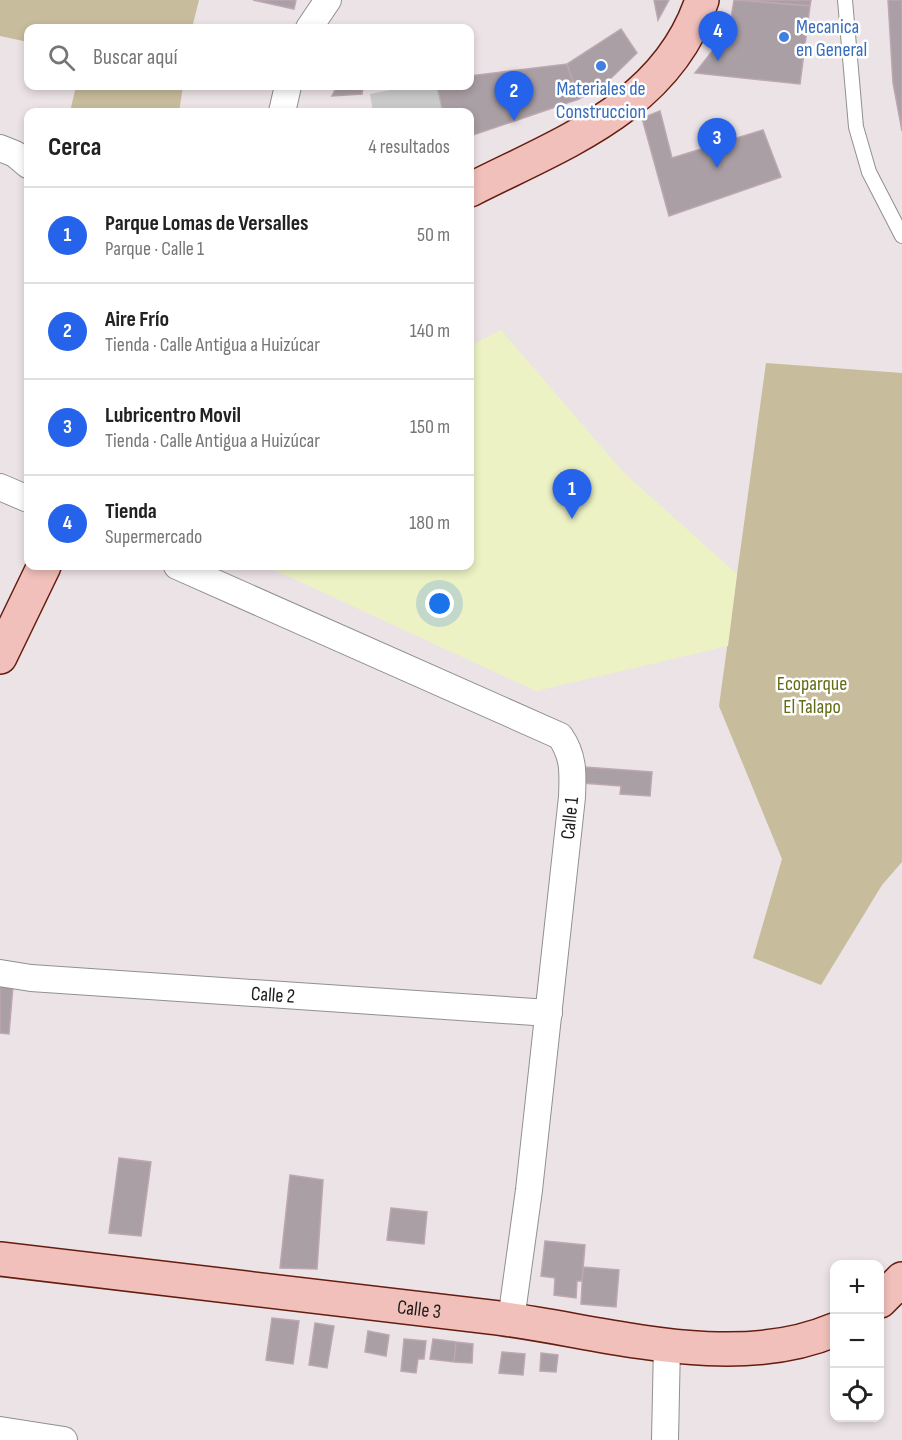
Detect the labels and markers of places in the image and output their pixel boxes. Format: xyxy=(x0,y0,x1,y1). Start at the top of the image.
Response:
pin: 4 xyxy=(698,11,738,61)
place label: Mecanica en General xyxy=(796,15,867,62)
marker: Mecanica en General xyxy=(777,30,791,44)
marker: Materiales de Construccion xyxy=(594,59,608,73)
pin: 2 xyxy=(494,72,534,121)
place label: Materiales de Construccion xyxy=(556,77,646,124)
pin: 3 xyxy=(698,118,736,168)
pin: 1 xyxy=(552,470,592,519)

